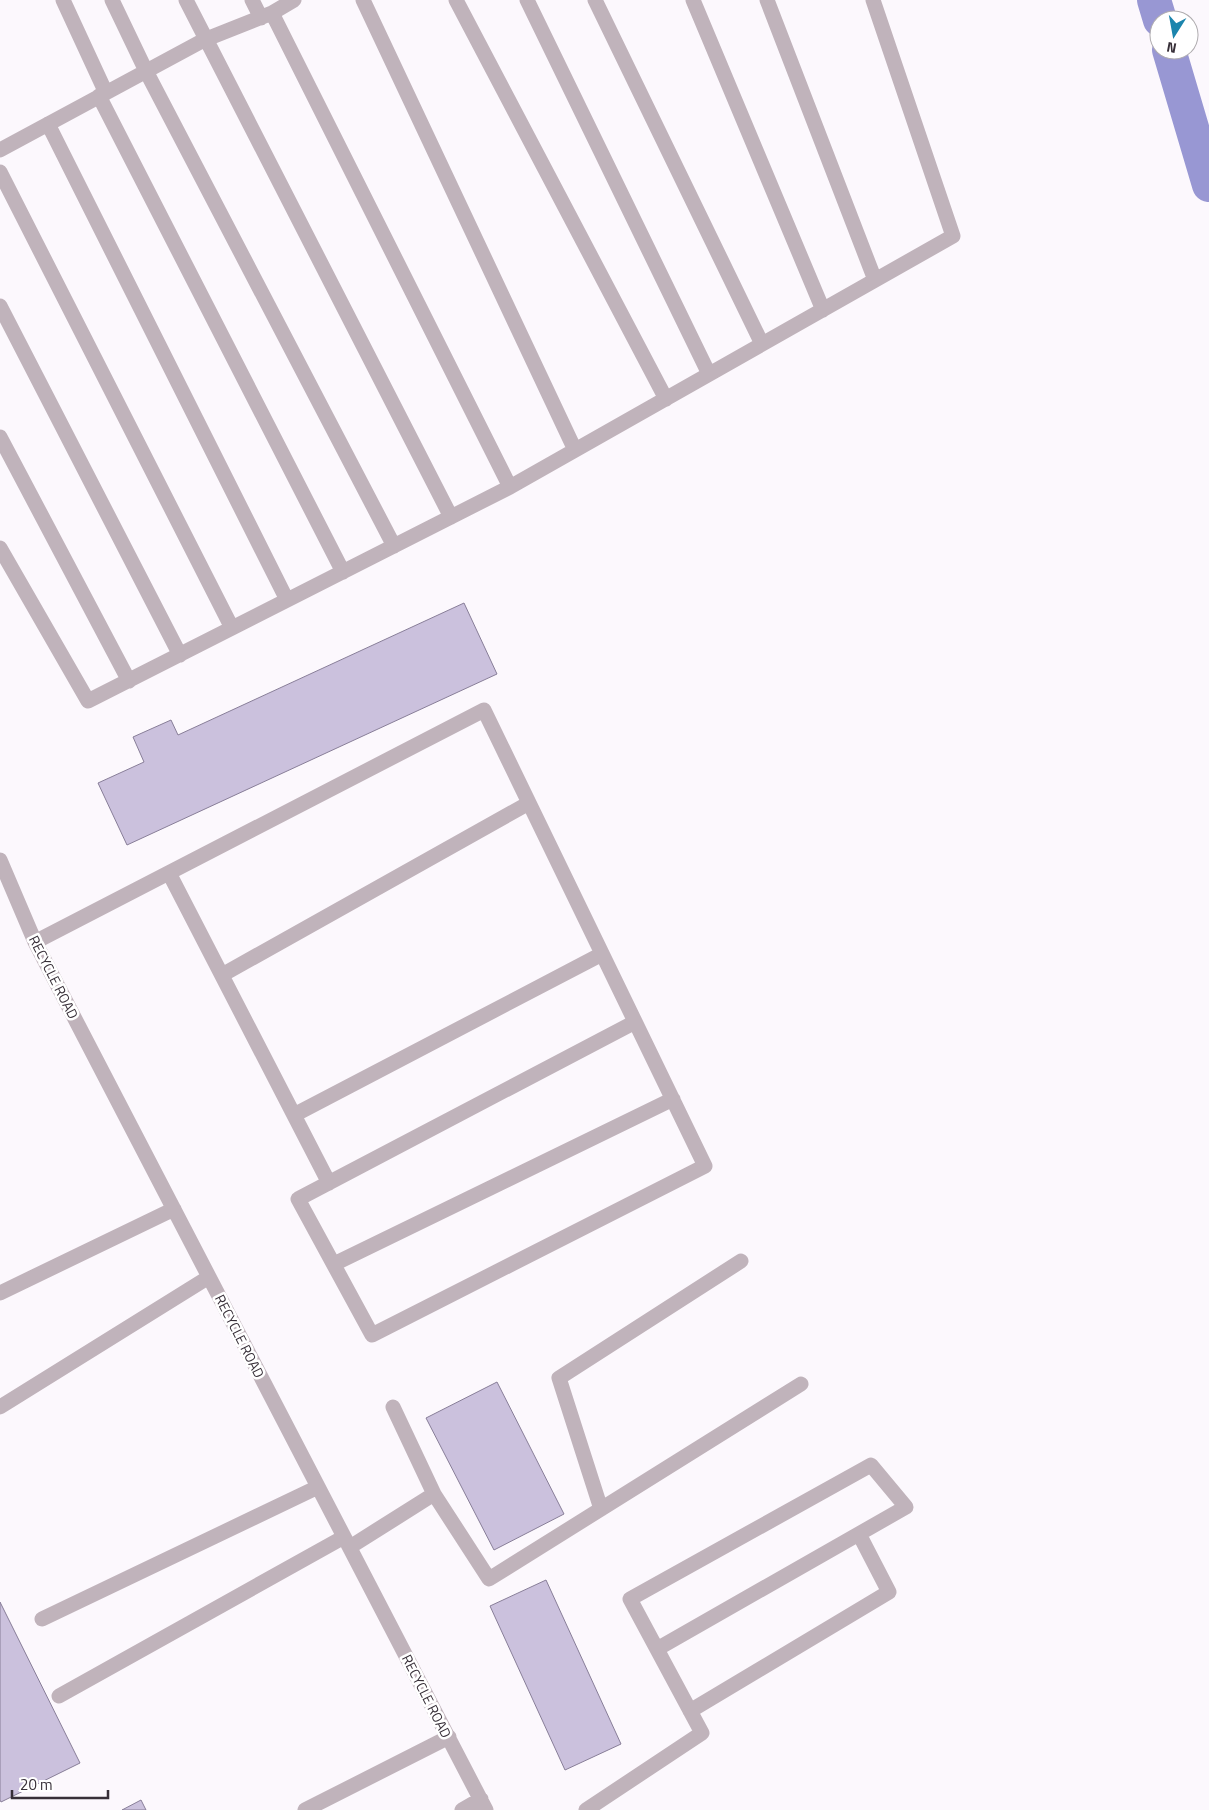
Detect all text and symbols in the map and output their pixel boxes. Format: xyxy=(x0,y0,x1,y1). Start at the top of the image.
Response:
north arrow xyxy=(1149,10,1199,60)
text: N xyxy=(1165,37,1178,59)
street label: RECYCLE ROAD xyxy=(24,932,84,1022)
street label: RECYCLE ROAD xyxy=(210,1291,270,1381)
street label: RECYCLE ROAD xyxy=(397,1651,457,1741)
scale bar xyxy=(12,1768,109,1800)
text: 20 m xyxy=(20,1773,53,1796)

